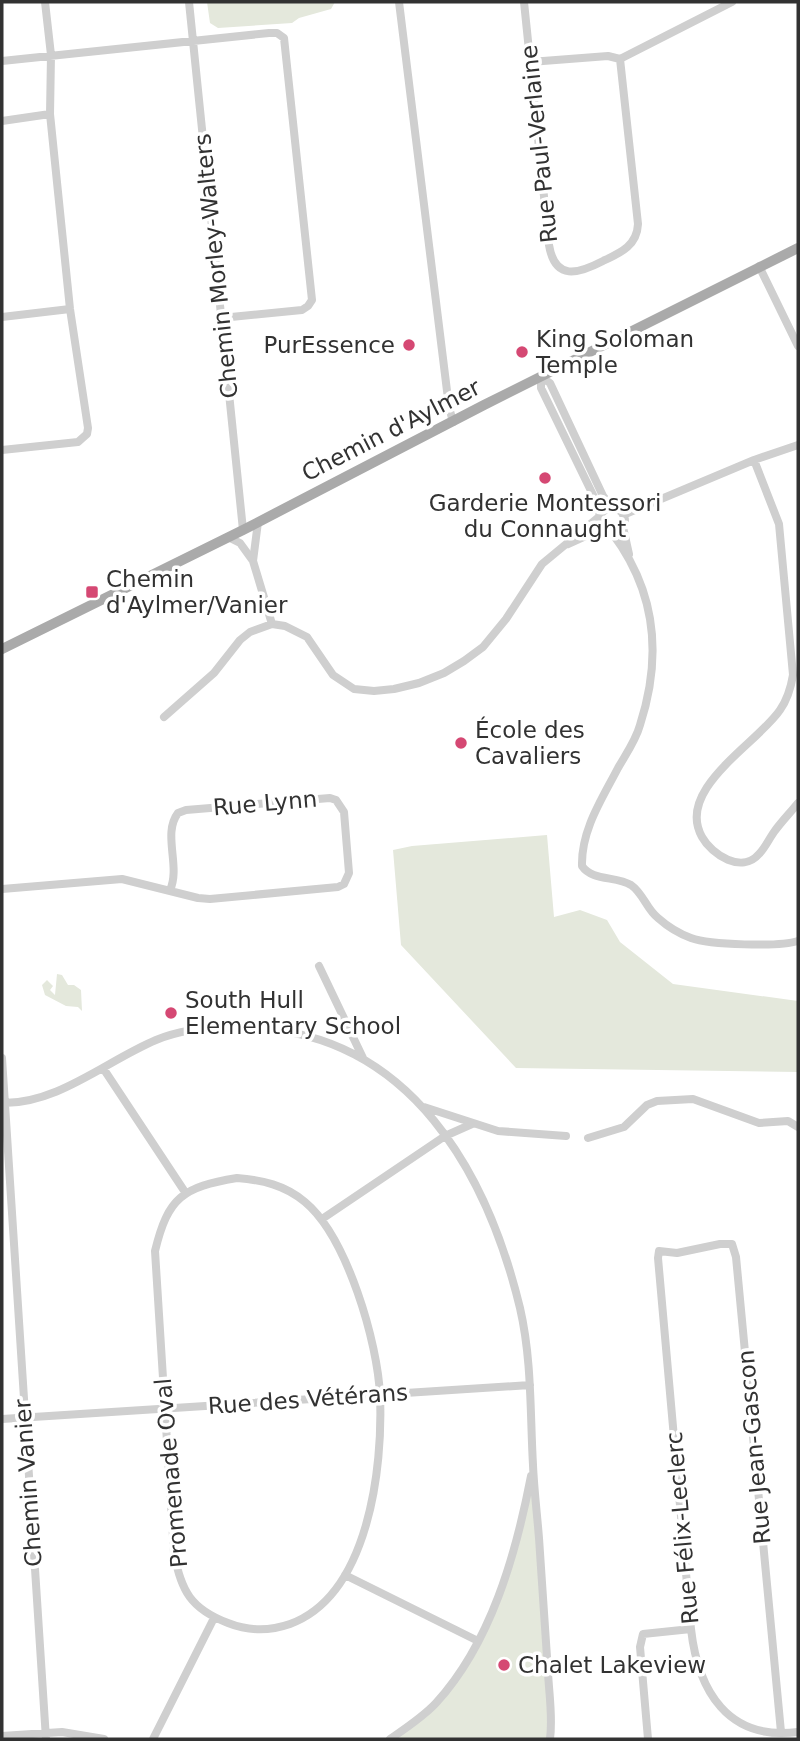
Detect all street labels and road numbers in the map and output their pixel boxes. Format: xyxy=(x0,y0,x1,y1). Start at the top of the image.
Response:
street label: Rue Paul-Verlaine xyxy=(516,44,562,244)
street label: Chemin Morley-Walters xyxy=(189,132,243,400)
street label: Chemin d'Aylmer xyxy=(298,374,485,486)
street label: Rue Lynn xyxy=(212,785,318,821)
street label: Rue Jean-Gascon xyxy=(733,1349,775,1545)
street label: Promenade Oval xyxy=(150,1377,192,1569)
street label: Rue des Vétérans xyxy=(207,1379,409,1419)
street label: Chemin Vanier xyxy=(9,1398,47,1568)
street label: Rue Félix-Leclerc xyxy=(661,1431,703,1625)

